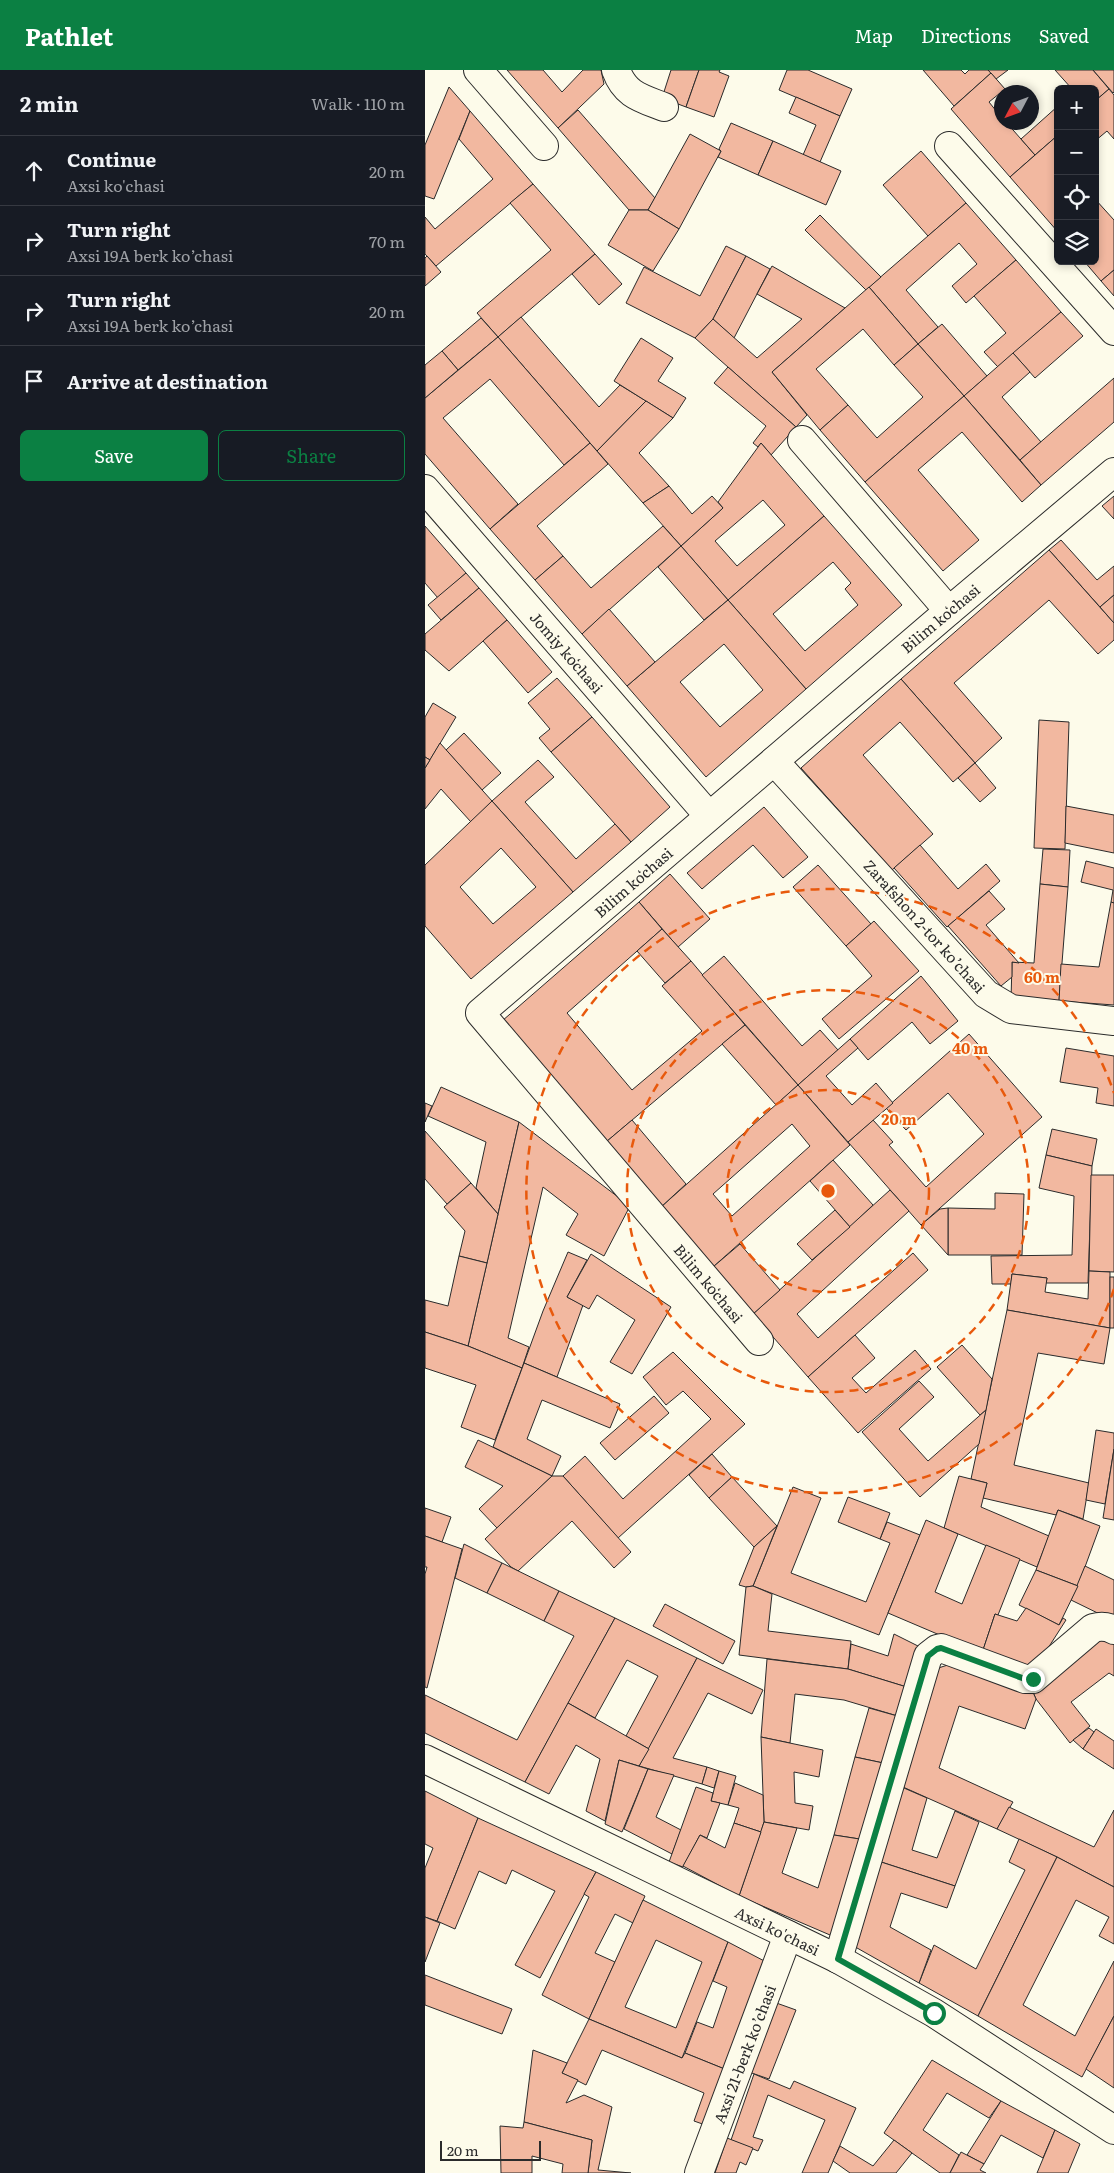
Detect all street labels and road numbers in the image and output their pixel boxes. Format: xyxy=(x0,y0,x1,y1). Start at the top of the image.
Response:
street label: Bilim koʻchasi xyxy=(895,578,985,658)
street label: Jomiy koʻchasi xyxy=(525,606,609,698)
street label: Bilim koʻchasi xyxy=(589,841,677,923)
street label: Zarafshon 2-tor koʼchasi xyxy=(859,854,991,998)
street label: Bilim koʻchasi xyxy=(669,1238,749,1328)
street label: Axsi ko'chasi xyxy=(731,1899,824,1960)
street label: Аxsi 21-berk koʼchasi xyxy=(707,1981,781,2127)

